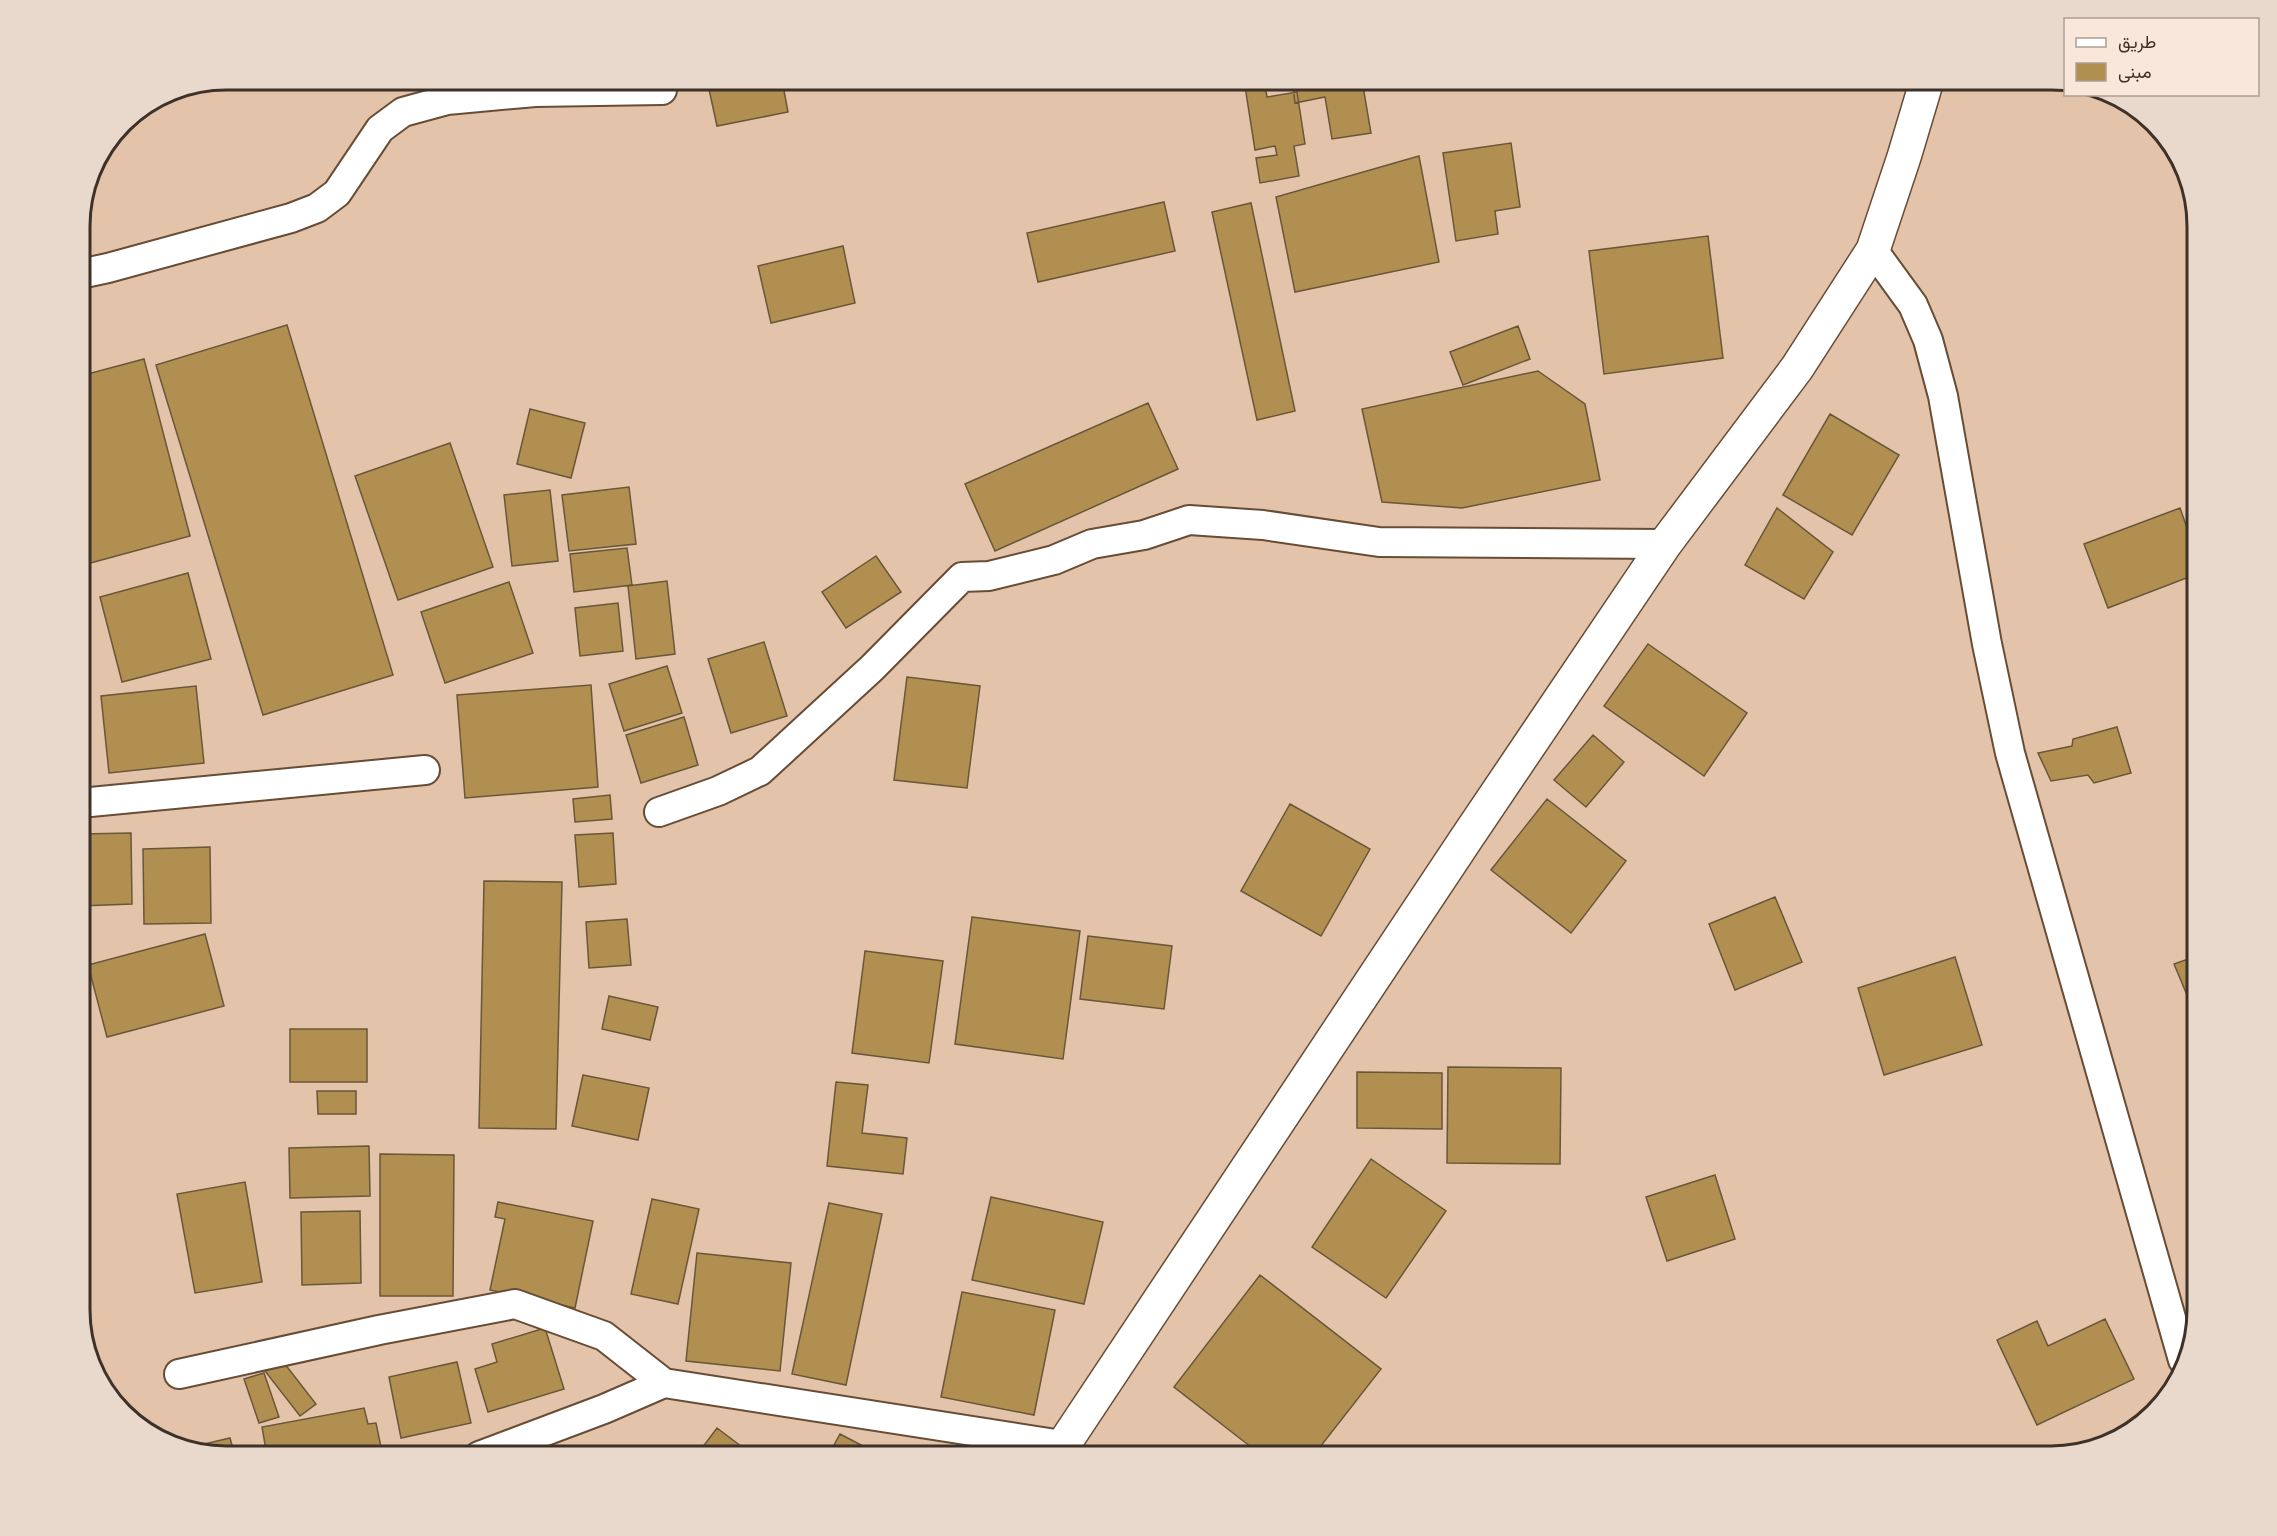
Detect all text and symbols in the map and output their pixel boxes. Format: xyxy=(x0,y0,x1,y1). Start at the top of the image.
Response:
legend xyxy=(2064,18,2259,96)
text: طريق xyxy=(2118,31,2156,53)
text: مبنى xyxy=(2118,61,2152,83)

